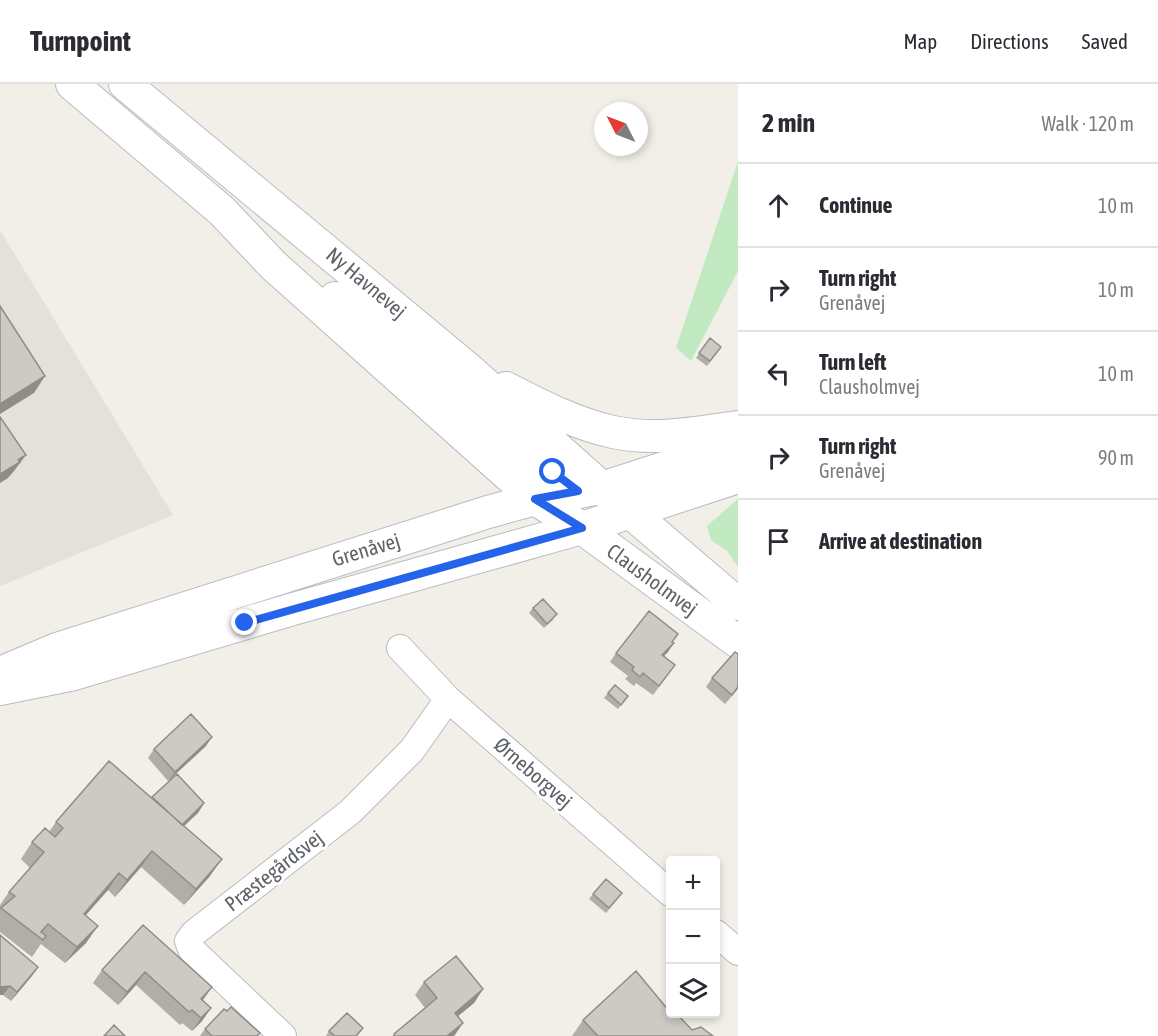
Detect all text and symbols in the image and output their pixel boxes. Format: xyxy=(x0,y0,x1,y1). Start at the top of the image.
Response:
text: Turnpoint xyxy=(30,25,131,57)
text: Map xyxy=(903,29,937,53)
text: Directions xyxy=(970,29,1049,53)
text: Saved xyxy=(1082,29,1128,53)
north arrow xyxy=(594,102,648,156)
text: 2 min xyxy=(762,108,815,138)
text: Walk · 120 m xyxy=(1042,112,1134,135)
icon: ahead xyxy=(762,189,795,222)
text: Continue xyxy=(819,192,893,218)
text: 10 m xyxy=(1098,194,1134,217)
street label: Ny Havnevej xyxy=(322,242,411,323)
text: Turn right xyxy=(819,265,896,291)
icon: right xyxy=(762,273,795,306)
text: 10 m xyxy=(1098,278,1134,301)
text: Grenåvej xyxy=(819,291,885,314)
text: Turn left xyxy=(819,349,886,375)
icon: left xyxy=(762,357,795,390)
text: 10 m xyxy=(1098,362,1134,385)
text: Clausholmvej xyxy=(819,375,920,398)
text: Turn right xyxy=(819,433,896,459)
icon: right xyxy=(762,441,795,474)
text: 90 m xyxy=(1098,446,1134,469)
route start xyxy=(539,458,565,484)
text: Grenåvej xyxy=(819,459,885,482)
icon: arrive xyxy=(762,525,795,558)
street label: Grenåvej xyxy=(329,527,403,571)
text: Arrive at destination xyxy=(819,528,982,554)
street label: Clausholmvej xyxy=(603,538,702,620)
route end xyxy=(231,609,257,635)
street label: Ørneborgvej xyxy=(490,732,578,813)
street label: Præstegårdsvej xyxy=(220,825,327,916)
map controls xyxy=(666,856,720,1018)
button: + xyxy=(666,856,720,910)
button: − xyxy=(666,910,720,964)
button: layers xyxy=(666,964,720,1018)

